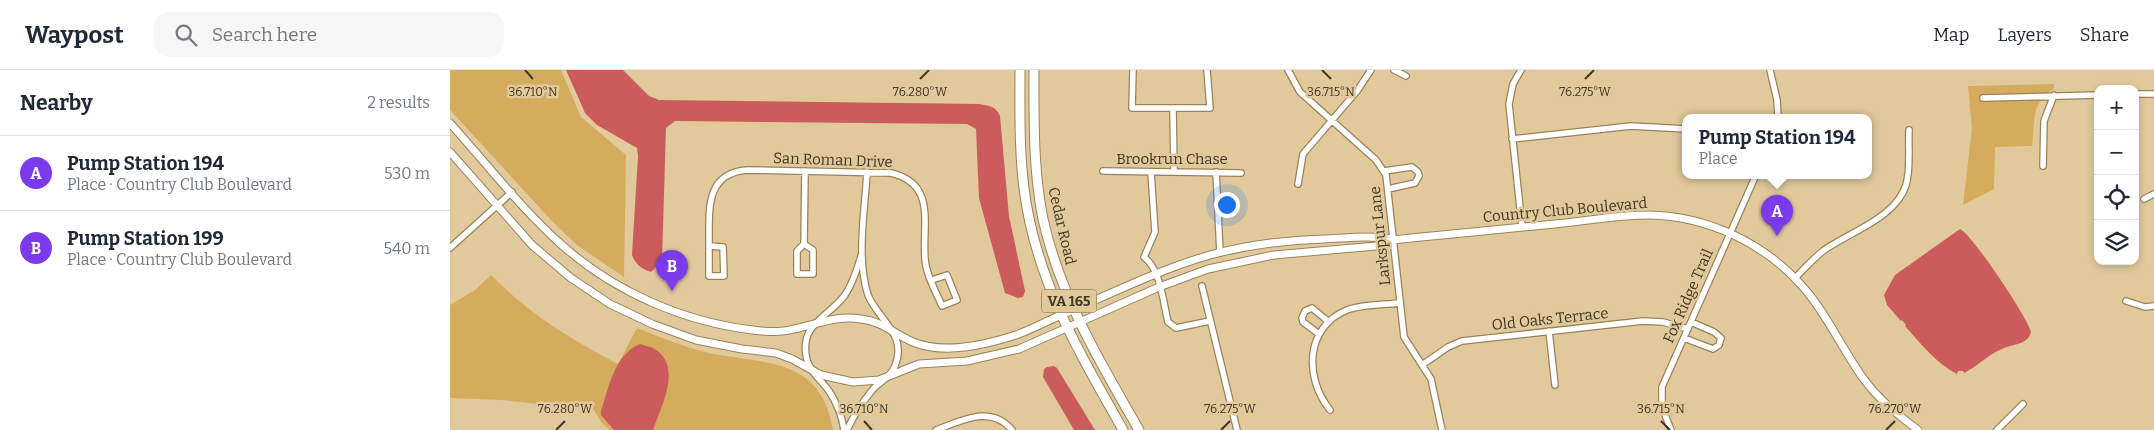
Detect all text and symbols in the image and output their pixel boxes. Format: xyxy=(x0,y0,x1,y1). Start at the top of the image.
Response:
search box xyxy=(154,12,504,57)
text: Waypost xyxy=(25,21,124,49)
icon: search xyxy=(172,21,200,49)
text: Search here xyxy=(212,23,317,46)
text: Map xyxy=(1933,24,1969,46)
text: Layers xyxy=(1997,24,2052,46)
text: Share xyxy=(2080,24,2129,46)
text: 36.710°N xyxy=(508,85,558,99)
text: 76.280°W xyxy=(893,85,948,99)
text: 36.715°N xyxy=(1307,85,1355,99)
text: 76.275°W xyxy=(1559,85,1611,99)
map controls xyxy=(2094,85,2139,265)
button: + xyxy=(2094,85,2139,130)
text: Nearby xyxy=(20,90,93,116)
text: 2 results xyxy=(367,93,430,112)
popup xyxy=(1682,114,1872,179)
text: Pump Station 194 xyxy=(1698,126,1856,149)
button: − xyxy=(2094,130,2139,175)
street label: San Roman Drive xyxy=(773,149,893,171)
text: Place xyxy=(1698,149,1738,168)
street label: Brookrun Chase xyxy=(1116,150,1228,168)
text: Pump Station 194 xyxy=(67,152,224,175)
text: A xyxy=(30,164,42,183)
text: 530 m xyxy=(384,164,430,183)
text: Place · Country Club Boulevard xyxy=(67,175,292,194)
button: locate xyxy=(2094,175,2139,220)
street label: Cedar Road xyxy=(1044,185,1080,267)
street label: Larkspur Lane xyxy=(1366,185,1394,287)
your location xyxy=(1214,192,1240,218)
street label: Country Club Boulevard xyxy=(1482,194,1648,226)
pin: A xyxy=(1761,195,1793,236)
button: layers xyxy=(2094,220,2139,265)
text: Pump Station 199 xyxy=(67,227,224,250)
text: B xyxy=(31,239,41,258)
text: 540 m xyxy=(383,239,430,258)
street label: Fox Ridge Trail xyxy=(1659,246,1717,346)
text: Place · Country Club Boulevard xyxy=(67,250,292,269)
pin: B xyxy=(656,250,688,291)
road number: VA 165 xyxy=(1042,290,1096,312)
street label: Old Oaks Terrace xyxy=(1491,304,1609,334)
text: 76.280°W xyxy=(538,402,593,416)
text: 36.710°N xyxy=(839,402,889,416)
text: 76.275°W xyxy=(1204,402,1256,416)
text: 36.715°N xyxy=(1637,402,1685,416)
text: 76.270°W xyxy=(1869,402,1922,416)

